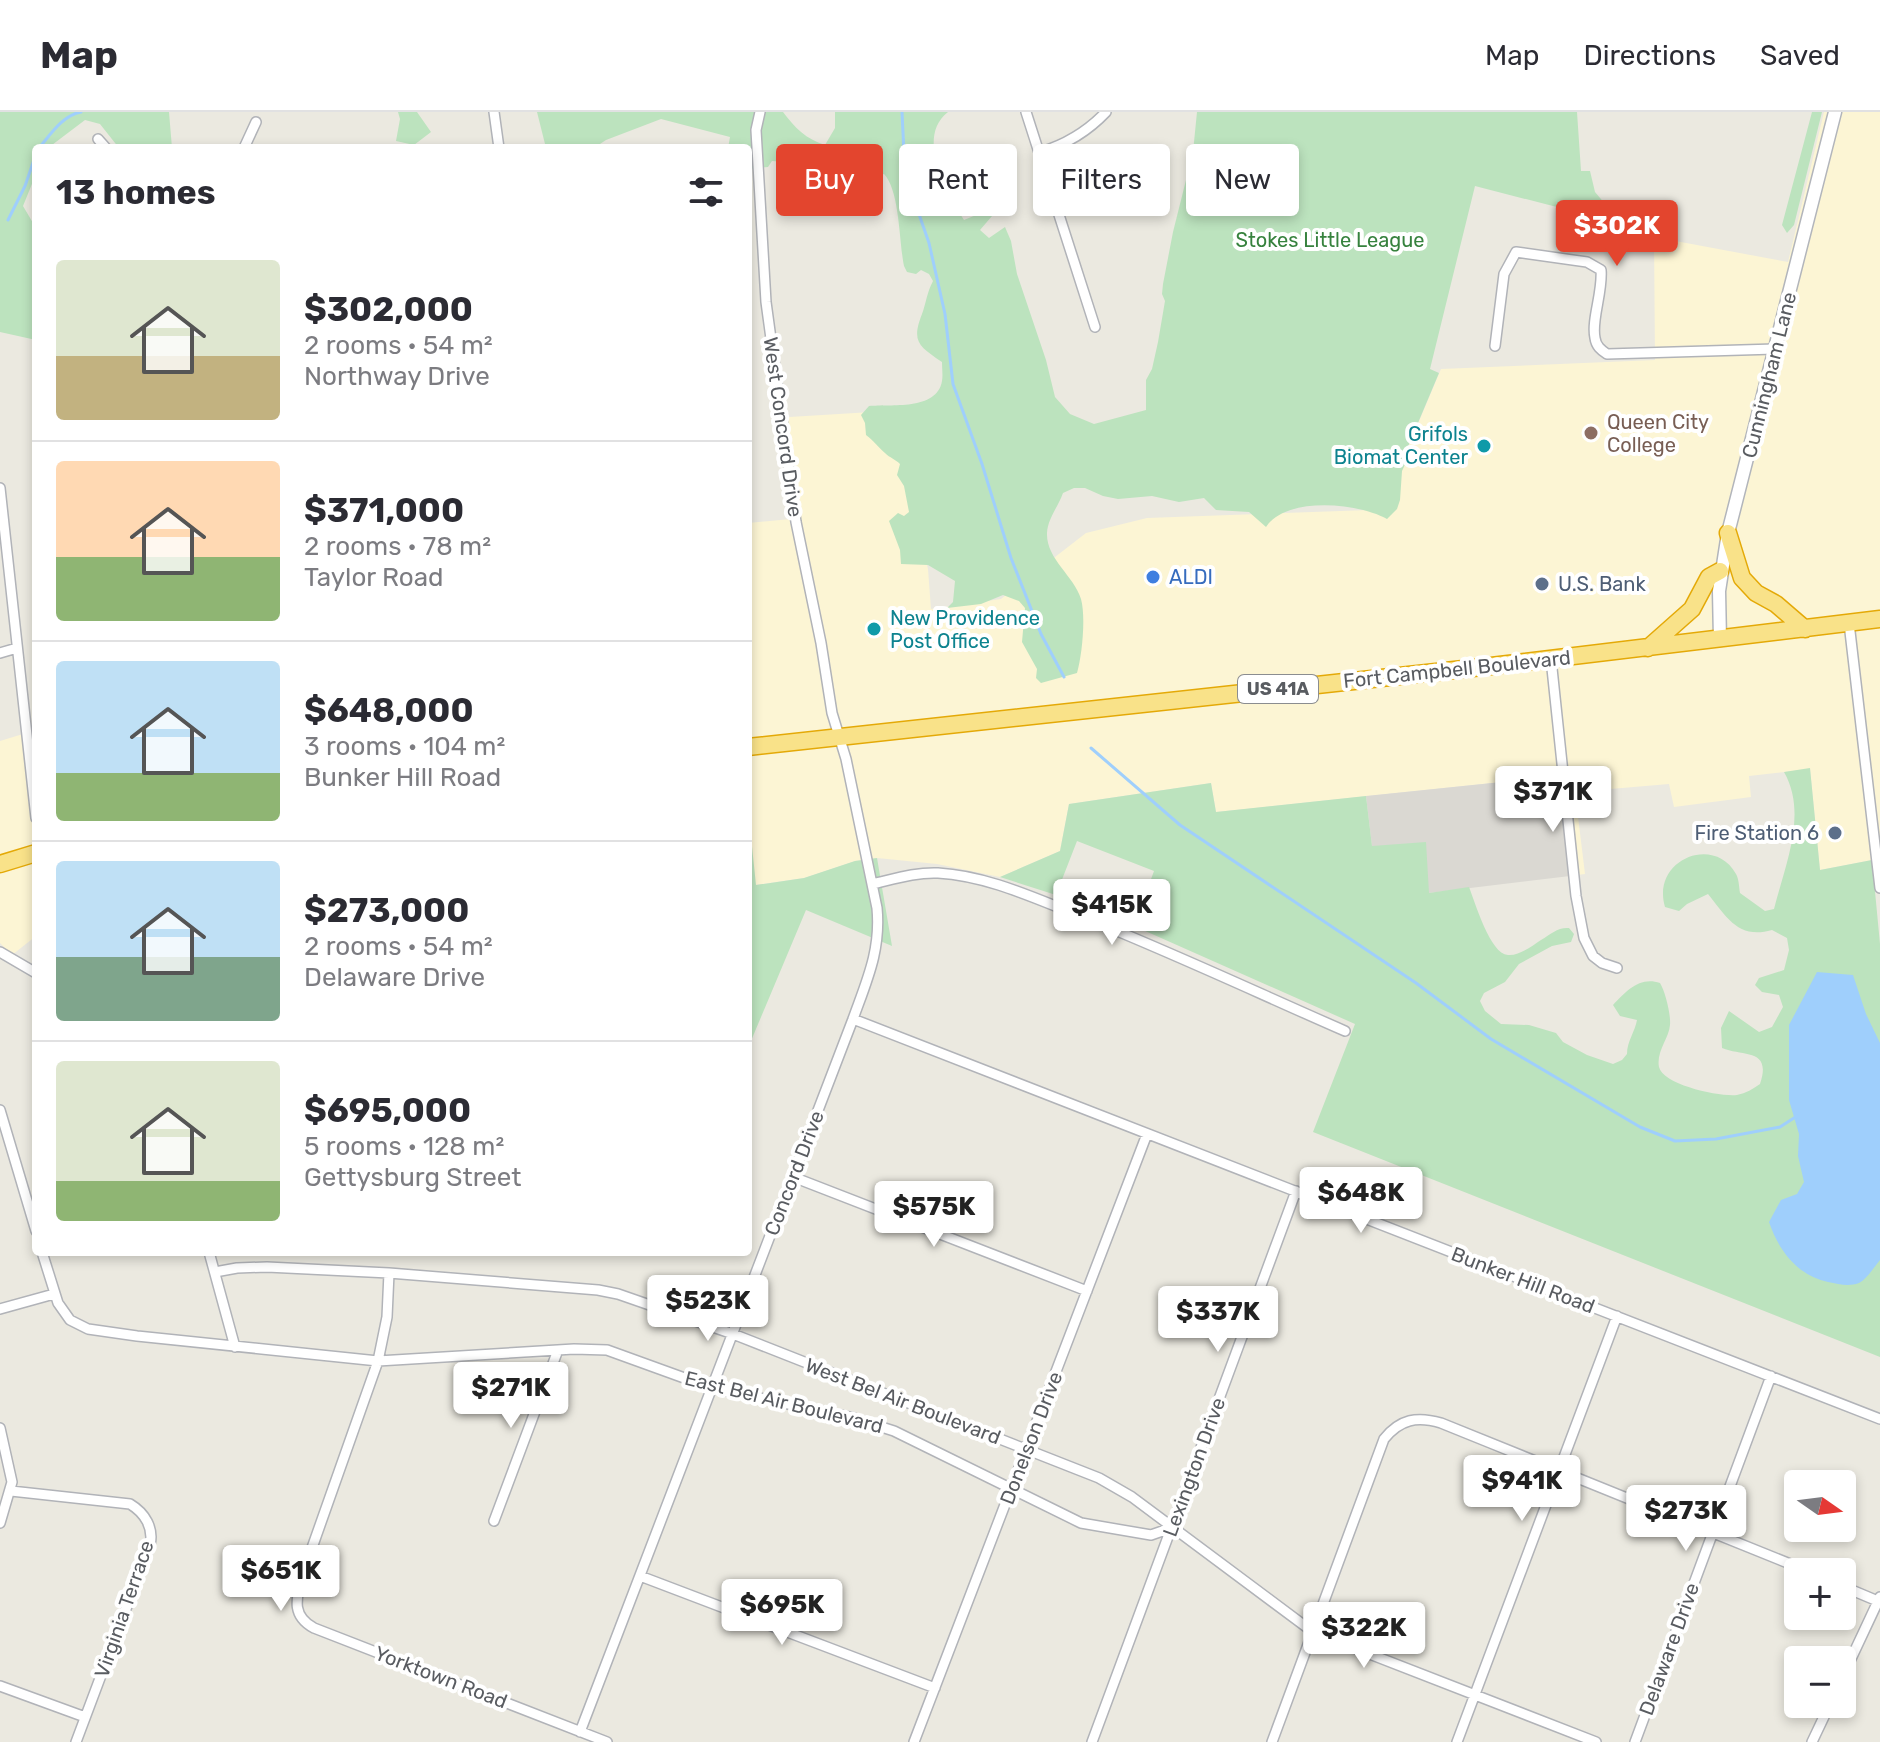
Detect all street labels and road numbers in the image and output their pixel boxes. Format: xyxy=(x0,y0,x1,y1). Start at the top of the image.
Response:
street label: Cunningham Lane xyxy=(1737,290,1801,460)
street label: West Concord Drive xyxy=(758,335,808,519)
street label: Fort Campbell Boulevard xyxy=(1342,645,1572,693)
road number: US 41A xyxy=(1238,675,1318,703)
street label: Concord Drive xyxy=(759,1107,829,1239)
street label: Bunker Hill Road xyxy=(1448,1242,1598,1318)
street label: West Bel Air Boulevard xyxy=(802,1353,1004,1449)
street label: East Bel Air Boulevard xyxy=(682,1366,886,1438)
street label: Donelson Drive xyxy=(995,1368,1067,1508)
street label: Lexington Drive xyxy=(1158,1394,1230,1540)
street label: Virginia Terrace xyxy=(89,1537,159,1681)
street label: Delaware Drive xyxy=(1634,1579,1704,1719)
street label: Yorktown Road xyxy=(371,1641,511,1713)

